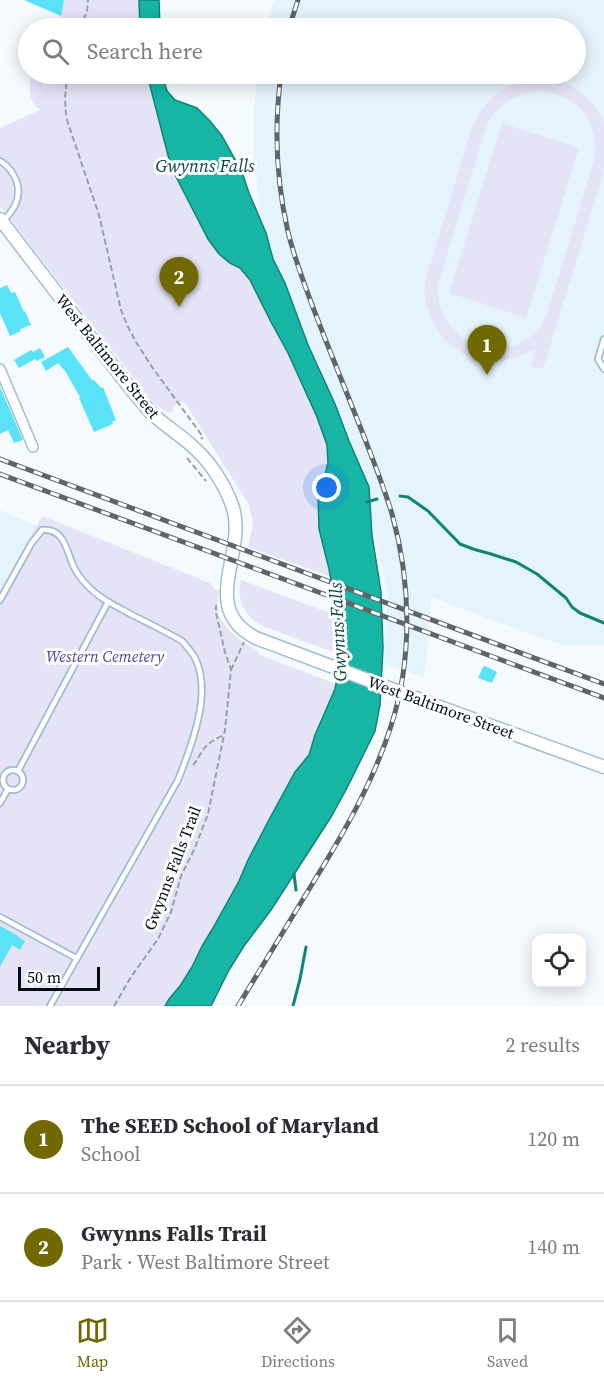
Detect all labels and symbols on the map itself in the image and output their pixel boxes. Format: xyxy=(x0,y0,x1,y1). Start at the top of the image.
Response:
water label: Gwynns Falls xyxy=(155,153,255,178)
pin: 2 xyxy=(160,258,198,307)
street label: West Baltimore Street xyxy=(51,289,166,423)
pin: 1 xyxy=(468,326,506,375)
your location xyxy=(312,473,341,502)
water label: Gwynns Falls xyxy=(322,581,353,682)
park label: Western Cemetery xyxy=(46,645,164,667)
street label: West Baltimore Street xyxy=(365,670,518,744)
street label: Gwynns Falls Trail xyxy=(138,802,206,933)
scale bar xyxy=(18,964,100,992)

